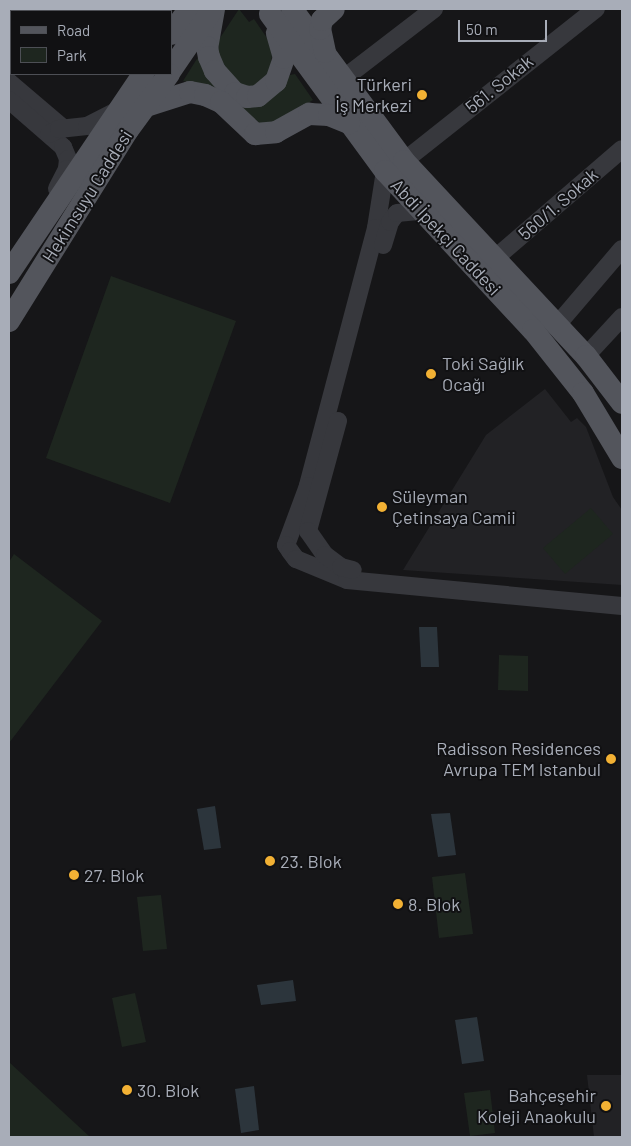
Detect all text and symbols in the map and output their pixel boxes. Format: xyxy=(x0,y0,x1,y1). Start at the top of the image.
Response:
legend xyxy=(10,10,172,75)
scale bar xyxy=(461,10,550,42)
text: 50 m xyxy=(466,20,498,38)
text: Road xyxy=(57,21,90,39)
text: Park xyxy=(57,46,86,64)
street label: 561. Sokak xyxy=(461,50,537,118)
place label: Türkeri İş Merkezi xyxy=(335,74,412,116)
marker: Türkeri İş Merkezi xyxy=(416,89,428,101)
street label: Hekimsuyu Caddesi xyxy=(38,126,136,266)
street label: 560/1. Sokak xyxy=(514,164,602,244)
street label: Abdi İpekçi Caddesi xyxy=(387,174,505,300)
place label: Toki Sağlık Ocağı xyxy=(442,353,524,396)
marker: Toki Sağlık Ocağı xyxy=(424,367,438,381)
place label: Süleyman Çetinsaya Camii xyxy=(392,486,516,528)
marker: Süleyman Çetinsaya Camii xyxy=(376,501,388,513)
place label: Radisson Residences Avrupa TEM Istanbul xyxy=(436,738,601,781)
marker: Radisson Residences Avrupa TEM Istanbul xyxy=(605,753,617,765)
place label: 23. Blok xyxy=(280,850,342,872)
marker: 23. Blok xyxy=(264,855,276,867)
place label: 27. Blok xyxy=(84,864,144,886)
marker: 27. Blok xyxy=(68,869,80,881)
place label: 8. Blok xyxy=(408,893,460,915)
marker: 8. Blok xyxy=(392,898,404,910)
place label: 30. Blok xyxy=(137,1079,199,1101)
marker: 30. Blok xyxy=(121,1084,133,1096)
place label: Bahçeşehir Koleji Anaokulu xyxy=(477,1085,596,1128)
marker: Bahçeşehir Koleji Anaokulu xyxy=(600,1100,612,1112)

